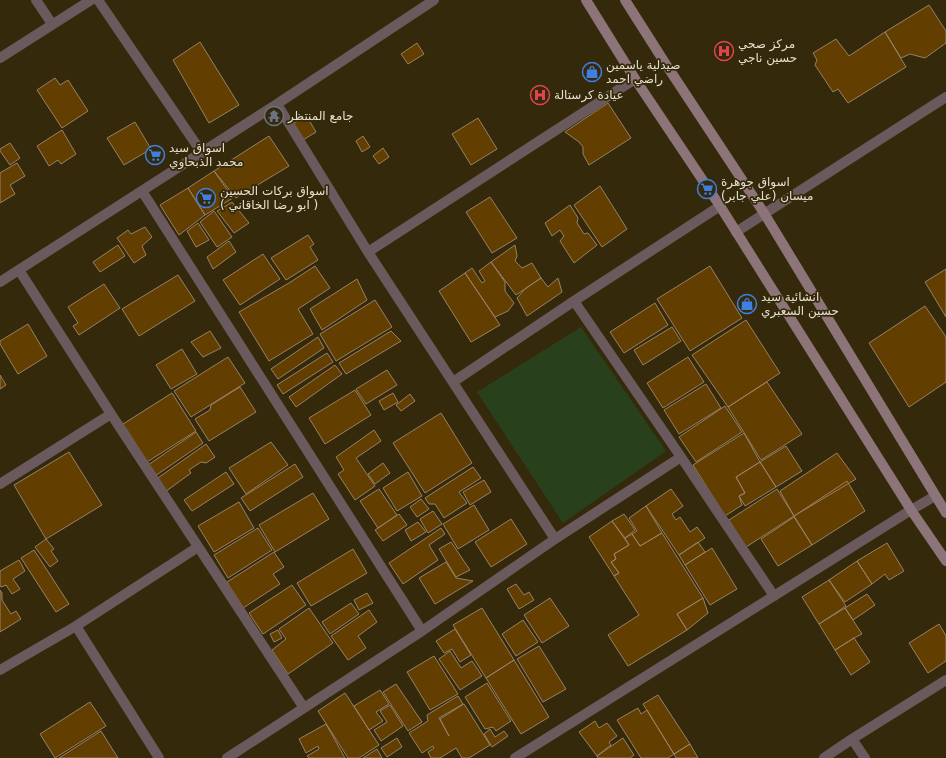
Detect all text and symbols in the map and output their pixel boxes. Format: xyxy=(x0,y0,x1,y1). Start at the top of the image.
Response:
place label: مركز صحي حسين ناجي xyxy=(738,37,797,66)
hospital icon: مركز صحي حسين ناجي xyxy=(713,40,735,62)
place label: صيدلية ياسمين راضي احمد xyxy=(606,58,680,87)
shop icon: صيدلية ياسمين راضي احمد xyxy=(581,61,603,83)
hospital icon: عيادة كرستالة xyxy=(529,84,551,106)
place label: عيادة كرستالة xyxy=(554,88,624,103)
temple icon: جامع المنتظر xyxy=(263,105,285,127)
place label: جامع المنتظر xyxy=(287,109,353,124)
place label: اسواق سيد محمد الذبحاوي xyxy=(169,141,243,170)
supermarket icon: اسواق سيد محمد الذبحاوي xyxy=(144,144,166,166)
place label: اسواق جوهرة ميسان (علي جابر) xyxy=(721,175,813,204)
supermarket icon: اسواق جوهرة ميسان (علي جابر) xyxy=(696,178,718,200)
place label: اسواق بركات الحسين ( ابو رضا الخاقاني ) xyxy=(220,184,329,213)
supermarket icon: اسواق بركات الحسين ( ابو رضا الخاقاني ) xyxy=(195,187,217,209)
place label: انشائية سيد حسين السعبري xyxy=(761,290,839,319)
shop icon: انشائية سيد حسين السعبري xyxy=(736,293,758,315)

